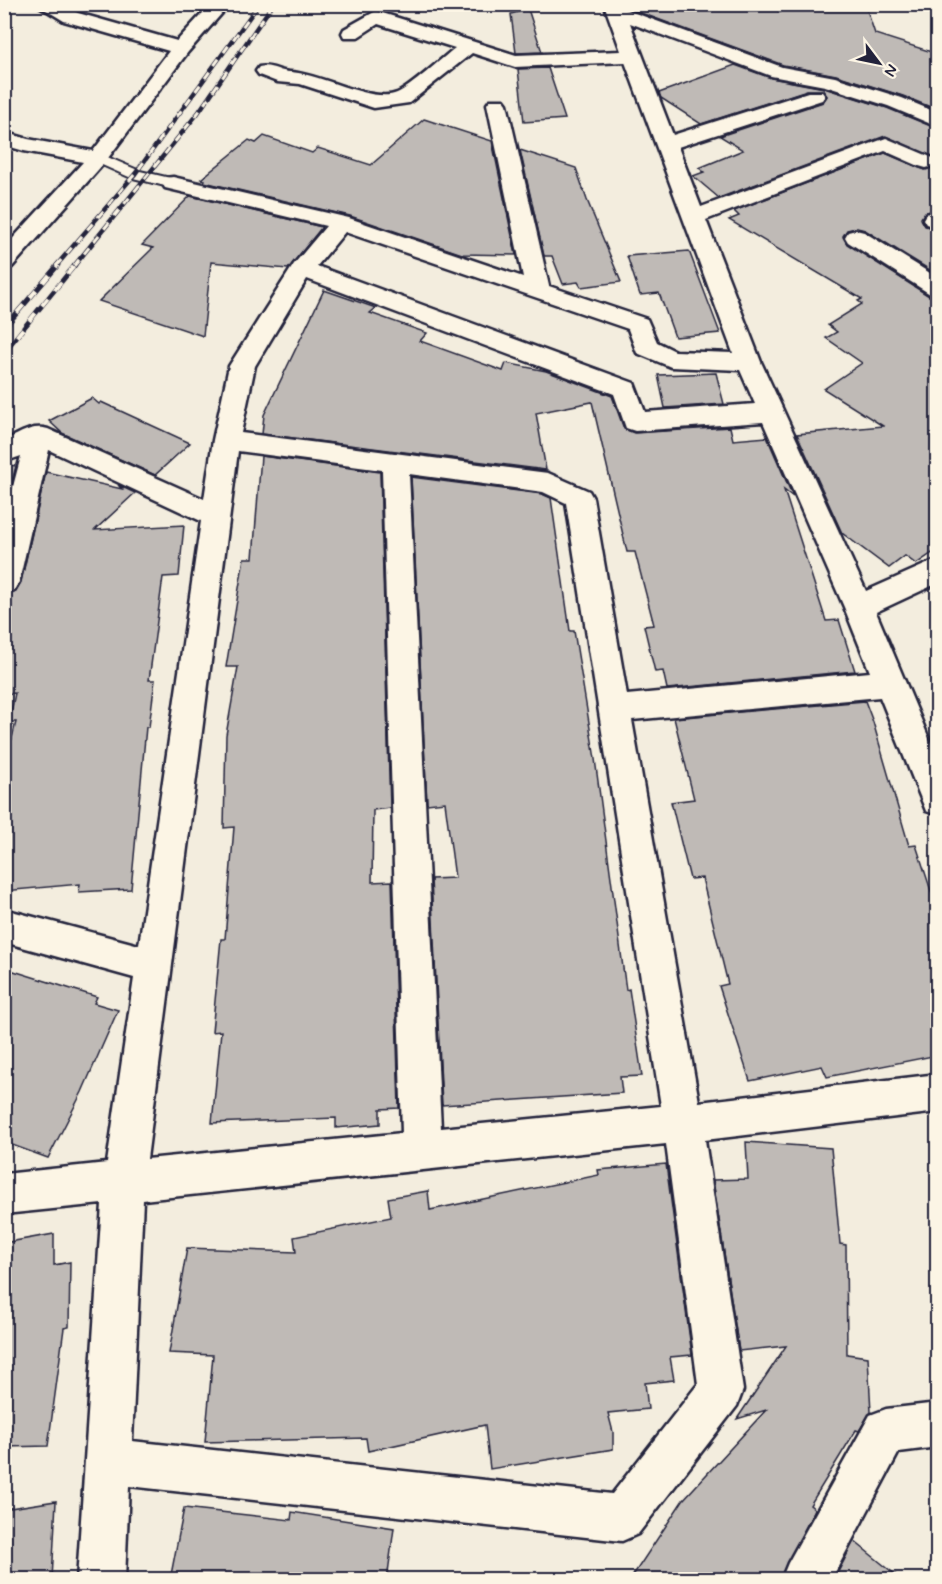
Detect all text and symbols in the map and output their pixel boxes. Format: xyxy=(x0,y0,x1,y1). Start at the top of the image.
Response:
north arrow xyxy=(849,33,909,93)
text: N xyxy=(879,60,902,80)

